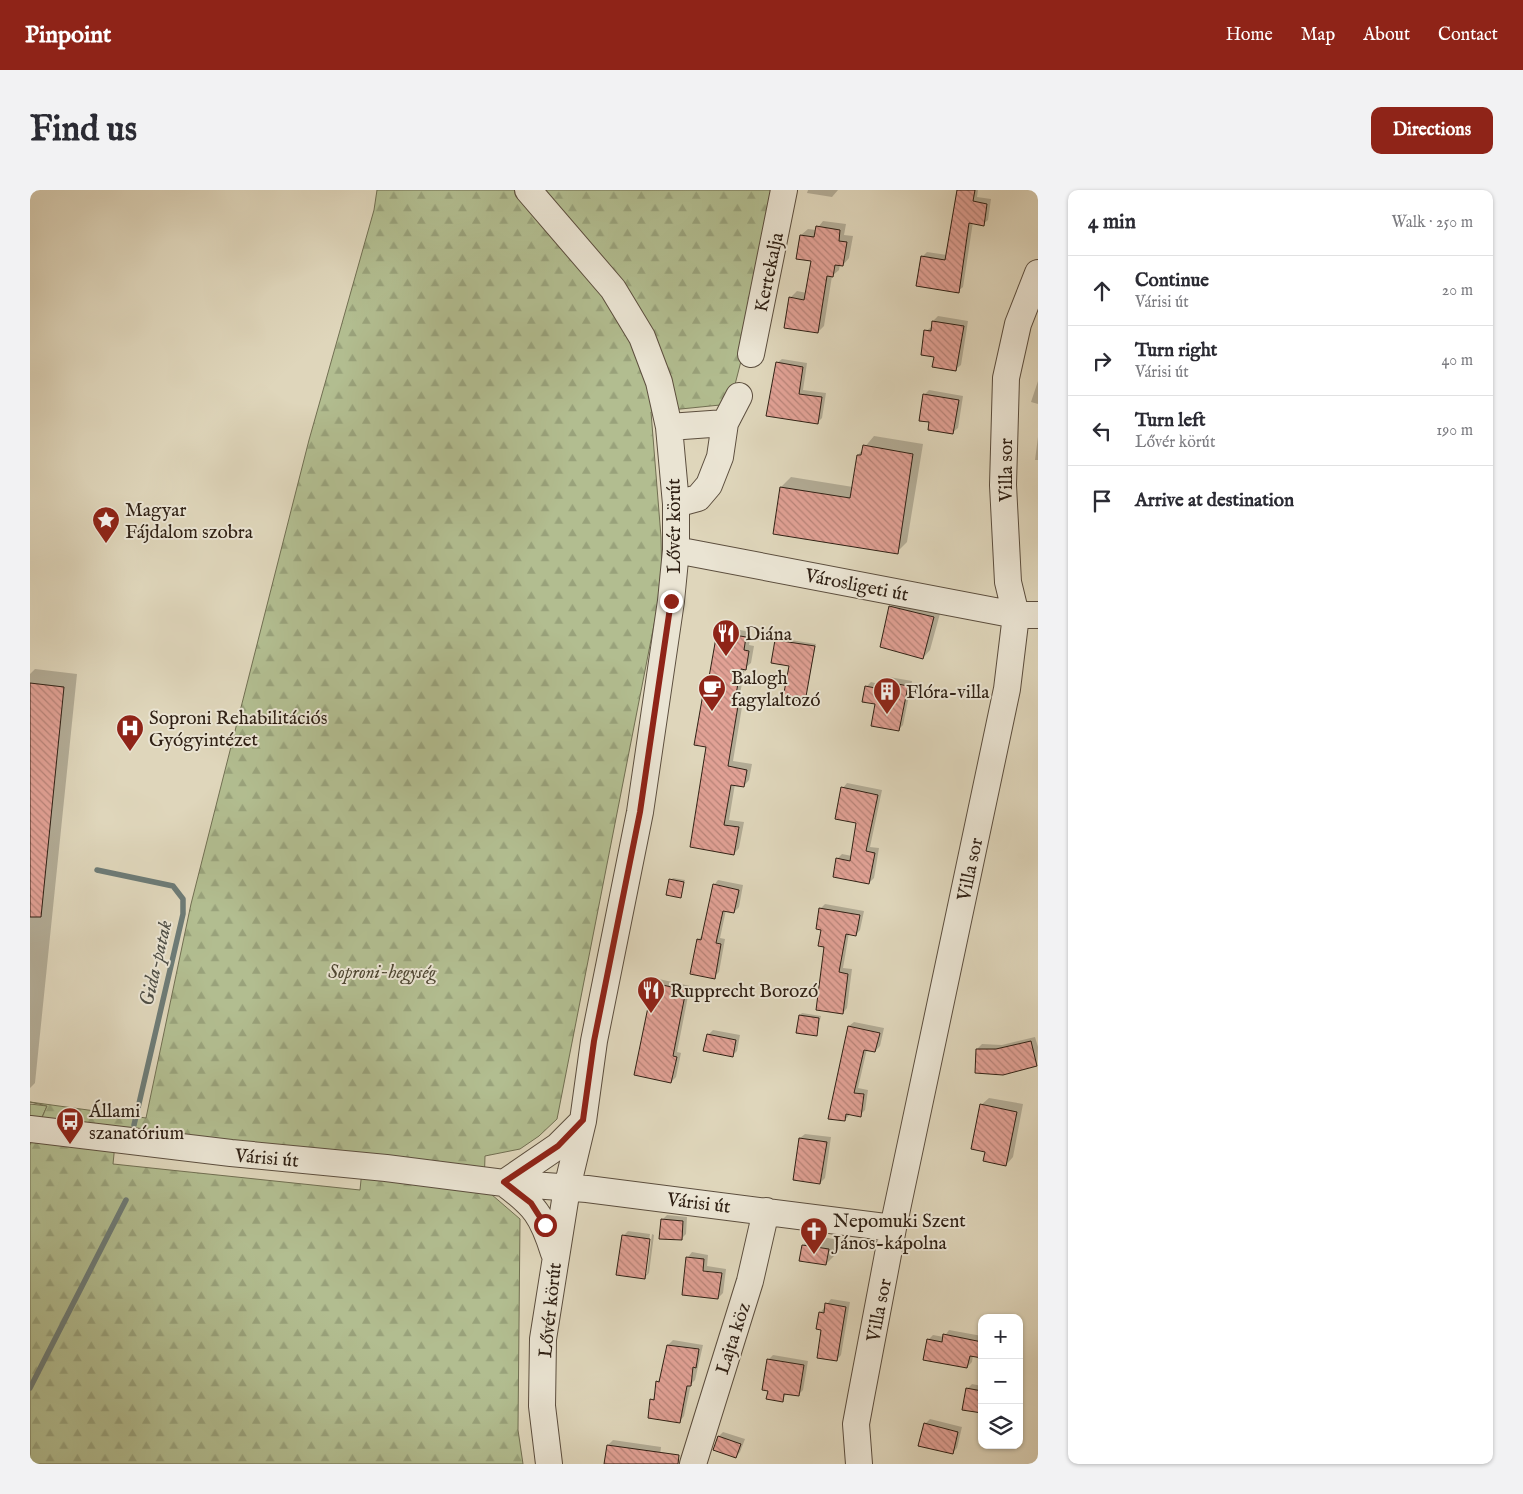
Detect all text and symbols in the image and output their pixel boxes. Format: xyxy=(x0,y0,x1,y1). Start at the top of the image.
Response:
text: Pinpoint xyxy=(25,20,111,51)
text: Home xyxy=(1226,24,1273,47)
text: Map xyxy=(1301,24,1335,47)
text: About xyxy=(1363,24,1410,47)
text: Contact xyxy=(1438,24,1498,47)
button: Directions xyxy=(1371,107,1493,154)
text: Find us xyxy=(30,108,137,153)
text: 4 min xyxy=(1088,209,1136,236)
text: Walk · 250 m xyxy=(1391,213,1473,233)
street label: Kertekalja xyxy=(750,230,790,314)
text: Continue xyxy=(1135,269,1209,293)
icon: ahead xyxy=(1088,277,1116,305)
text: 20 m xyxy=(1442,281,1473,301)
text: Várisi út xyxy=(1135,293,1189,313)
text: Turn right xyxy=(1135,339,1217,363)
icon: right xyxy=(1088,347,1116,375)
text: 40 m xyxy=(1441,351,1473,371)
text: Várisi út xyxy=(1135,363,1189,383)
text: Turn left xyxy=(1135,409,1206,433)
icon: left xyxy=(1088,417,1116,445)
text: 190 m xyxy=(1436,421,1473,441)
text: Lővér körút xyxy=(1135,433,1215,453)
street label: Villa sor xyxy=(995,438,1019,503)
street label: Lővér körút xyxy=(663,478,687,574)
icon: arrive xyxy=(1088,487,1116,515)
text: Arrive at destination xyxy=(1135,489,1294,513)
place label: Magyar Fájdalom szobra xyxy=(125,499,254,545)
place icon: Magyar Fájdalom szobra xyxy=(91,505,121,544)
street label: Városligeti út xyxy=(802,564,911,608)
route end xyxy=(660,590,683,613)
restaurant icon: Diána xyxy=(711,618,741,657)
place label: Diána xyxy=(745,623,793,647)
place label: Balogh fagylaltozó xyxy=(731,667,821,713)
cafe icon: Balogh fagylaltozó xyxy=(697,673,727,712)
building icon: Flóra-villa xyxy=(872,676,902,715)
place label: Flóra-villa xyxy=(906,681,990,705)
place label: Soproni Rehabilitációs Gyógyintézet xyxy=(149,707,327,753)
hospital icon: Soproni Rehabilitációs Gyógyintézet xyxy=(115,713,145,752)
street label: Villa sor xyxy=(952,836,989,904)
water label: Gida-patak xyxy=(135,918,178,1008)
park label: Soproni-hegység xyxy=(328,961,437,985)
restaurant icon: Rupprecht Borozó xyxy=(636,975,666,1014)
place label: Rupprecht Borozó xyxy=(670,980,818,1004)
place label: Állami szanatórium xyxy=(88,1099,184,1146)
bus stop icon: Állami szanatórium xyxy=(55,1106,85,1145)
street label: Várisi út xyxy=(233,1144,300,1174)
street label: Várisi út xyxy=(665,1188,732,1220)
place label: Nepomuki Szent János-kápolna xyxy=(831,1210,966,1256)
route start xyxy=(534,1214,557,1237)
church icon: Nepomuki Szent János-kápolna xyxy=(799,1216,829,1255)
street label: Lővér körút xyxy=(534,1261,568,1359)
street label: Villa sor xyxy=(862,1277,898,1345)
street label: Lajta köz xyxy=(711,1299,757,1378)
map controls xyxy=(978,1314,1023,1449)
button: + xyxy=(978,1314,1023,1359)
button: − xyxy=(978,1359,1023,1404)
button: layers xyxy=(978,1404,1023,1449)

